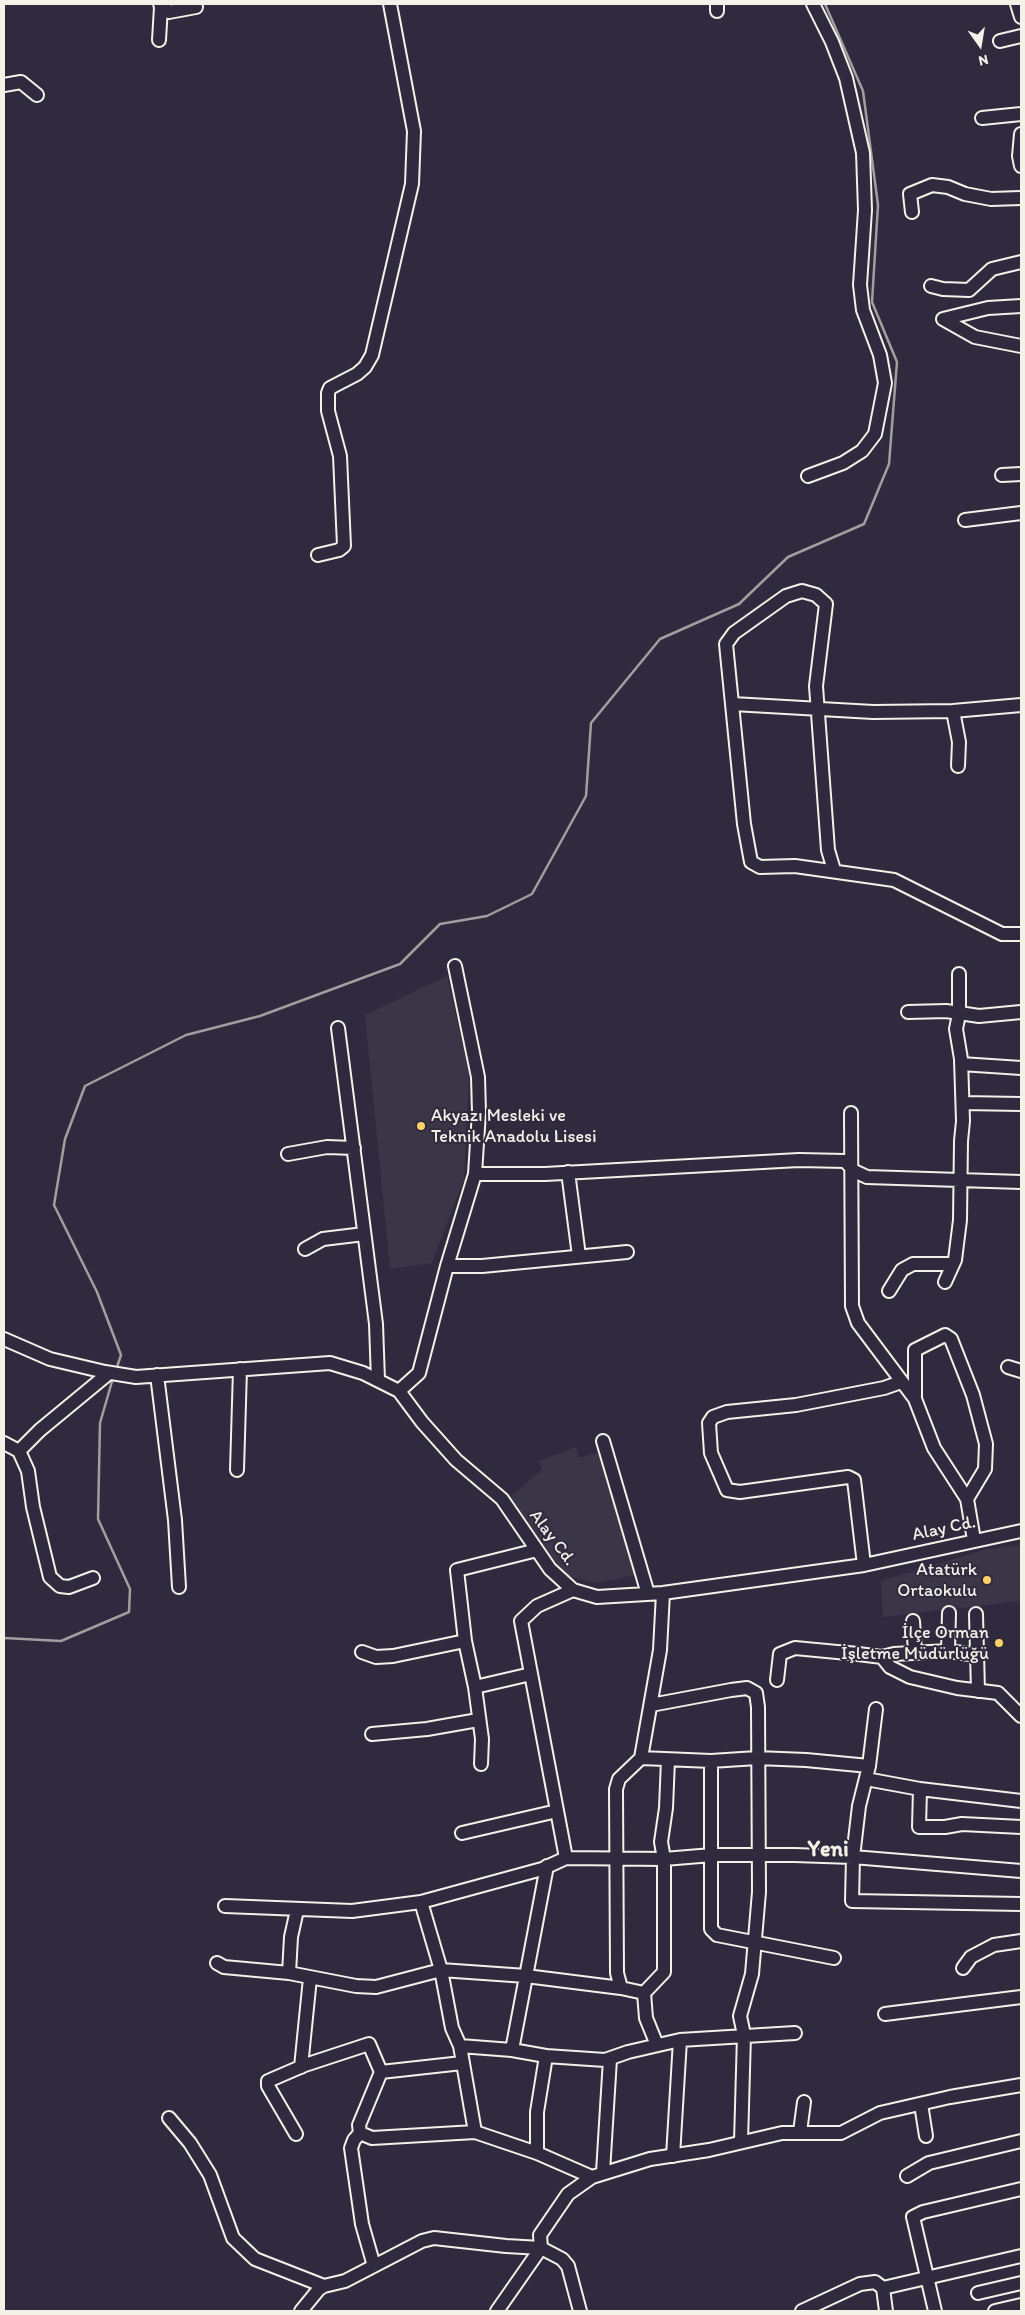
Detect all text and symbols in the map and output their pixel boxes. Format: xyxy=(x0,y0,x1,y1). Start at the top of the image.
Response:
north arrow xyxy=(955,20,1005,70)
text: N xyxy=(977,51,990,69)
place label: Akyazı Mesleki ve Teknik Anadolu Lisesi xyxy=(431,1105,597,1148)
marker: Akyazı Mesleki ve Teknik Anadolu Lisesi xyxy=(415,1120,427,1132)
street label: Alay Cd. xyxy=(524,1506,580,1570)
street label: Alay Cd. xyxy=(910,1512,978,1546)
place label: Atatürk Ortaokulu xyxy=(897,1559,977,1602)
marker: Atatürk Ortaokulu xyxy=(981,1574,993,1586)
place label: İlçe Orman İşletme Müdürlüğü xyxy=(841,1622,989,1665)
marker: İlçe Orman İşletme Müdürlüğü xyxy=(993,1637,1005,1649)
district label: Yeni xyxy=(807,1837,849,1863)

